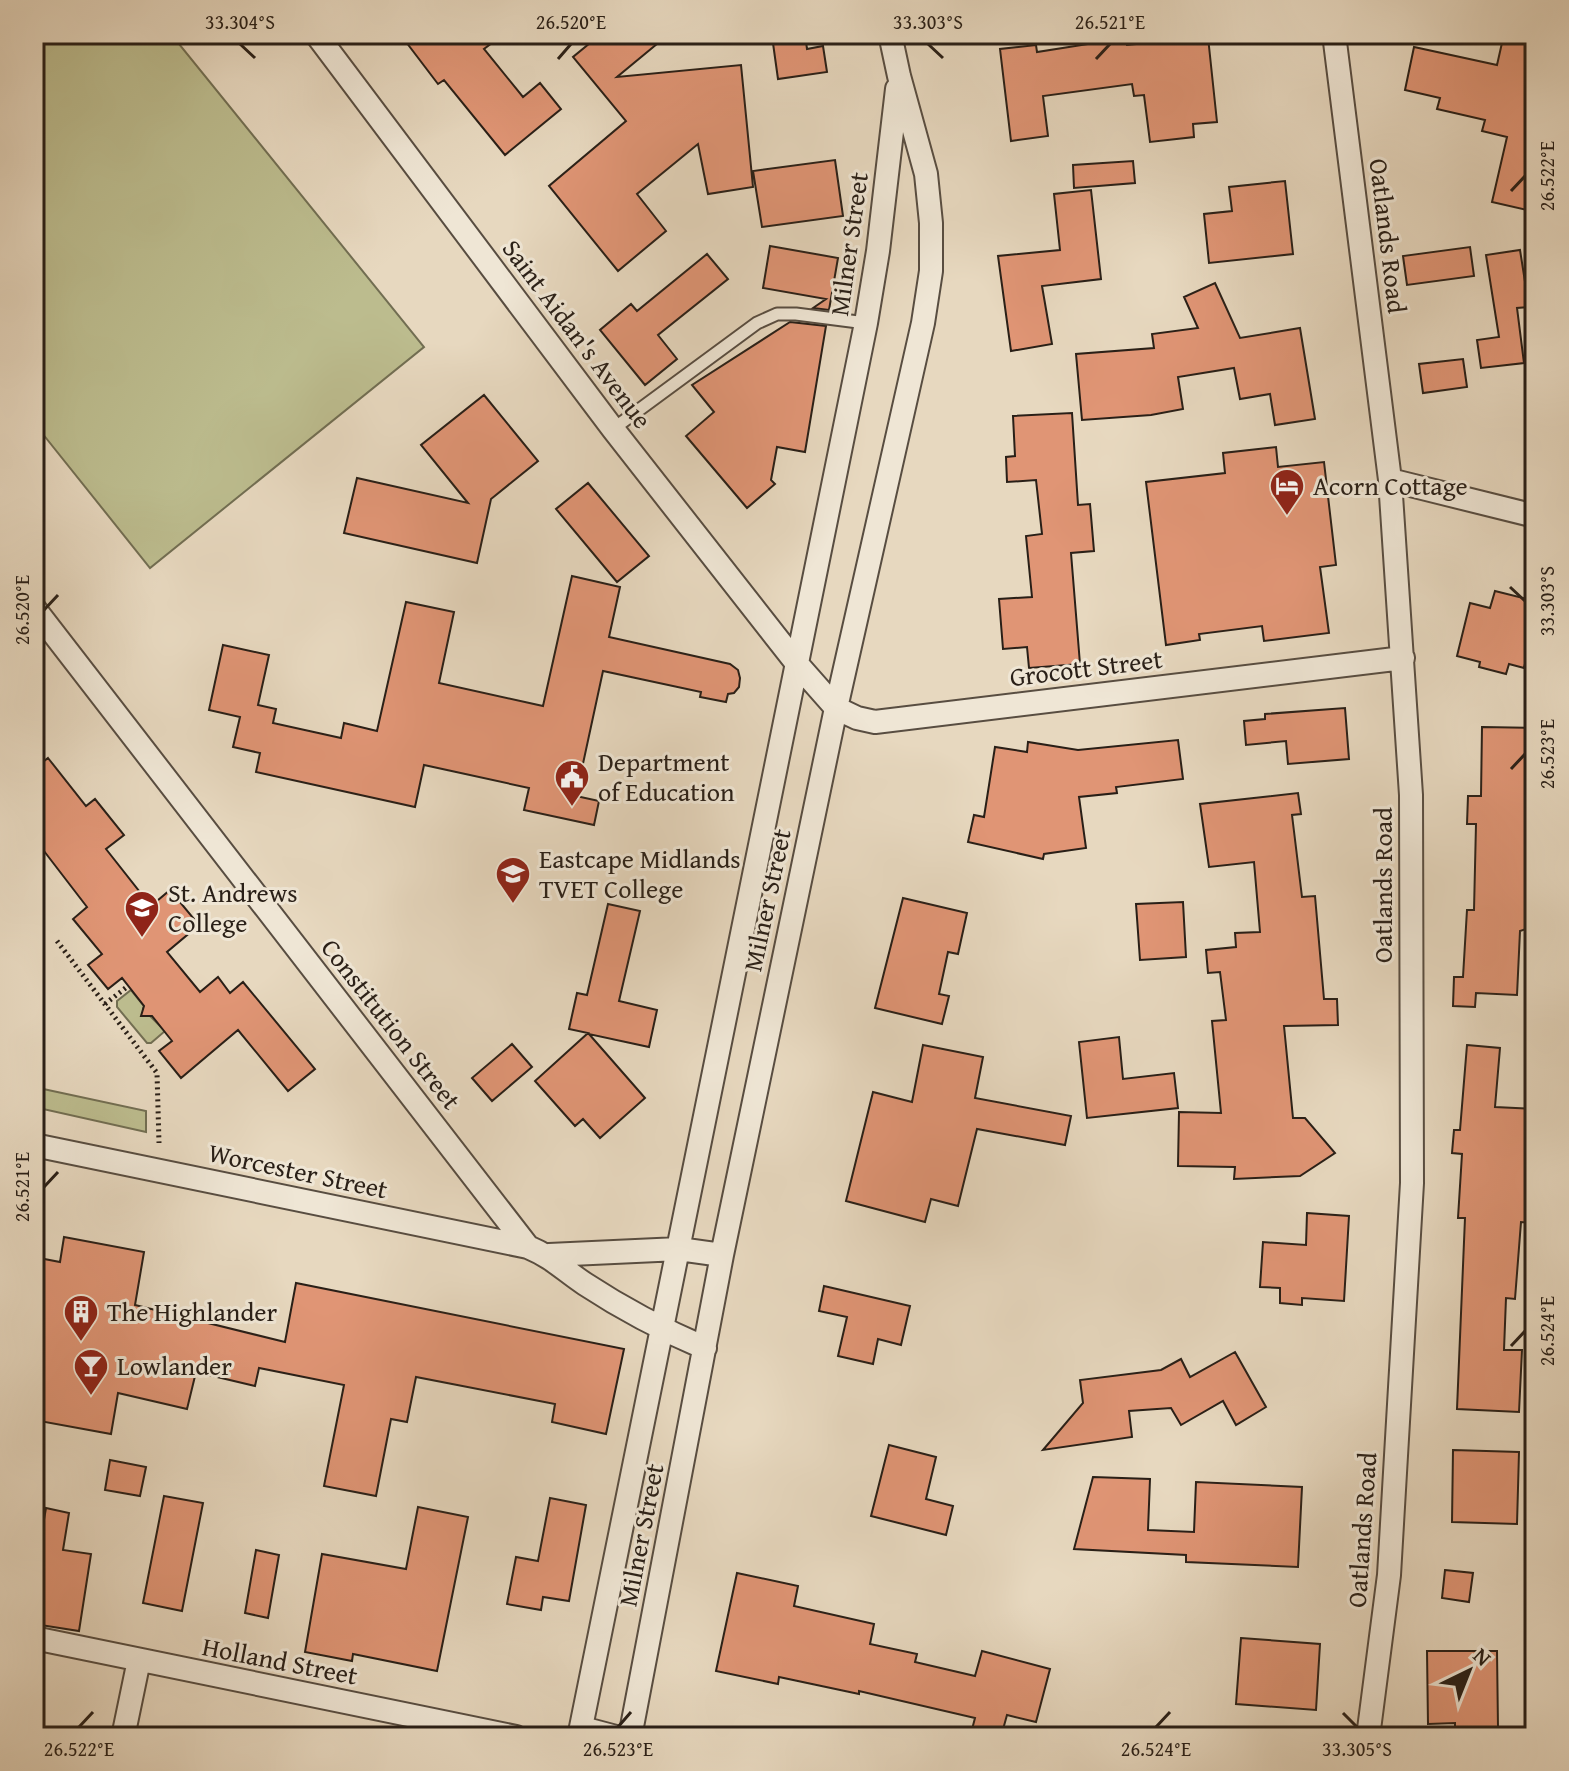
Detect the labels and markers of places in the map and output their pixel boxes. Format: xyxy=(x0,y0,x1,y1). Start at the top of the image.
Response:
place label: Acorn Cottage xyxy=(1313,466,1468,505)
hotel icon: Acorn Cottage xyxy=(1268,467,1306,517)
place label: Department of Education xyxy=(598,742,735,811)
public building icon: Department of Education xyxy=(553,758,591,808)
place label: Eastcape Midlands TVET College xyxy=(539,839,741,908)
school or university icon: Eastcape Midlands TVET College xyxy=(494,855,532,905)
place label: St. Andrews College xyxy=(168,873,297,942)
school or university icon: St. Andrews College xyxy=(123,889,161,939)
place label: The Highlander xyxy=(107,1292,277,1331)
building icon: The Highlander xyxy=(62,1293,100,1343)
place label: Lowlander xyxy=(117,1346,232,1385)
bar icon: Lowlander xyxy=(72,1347,110,1397)

